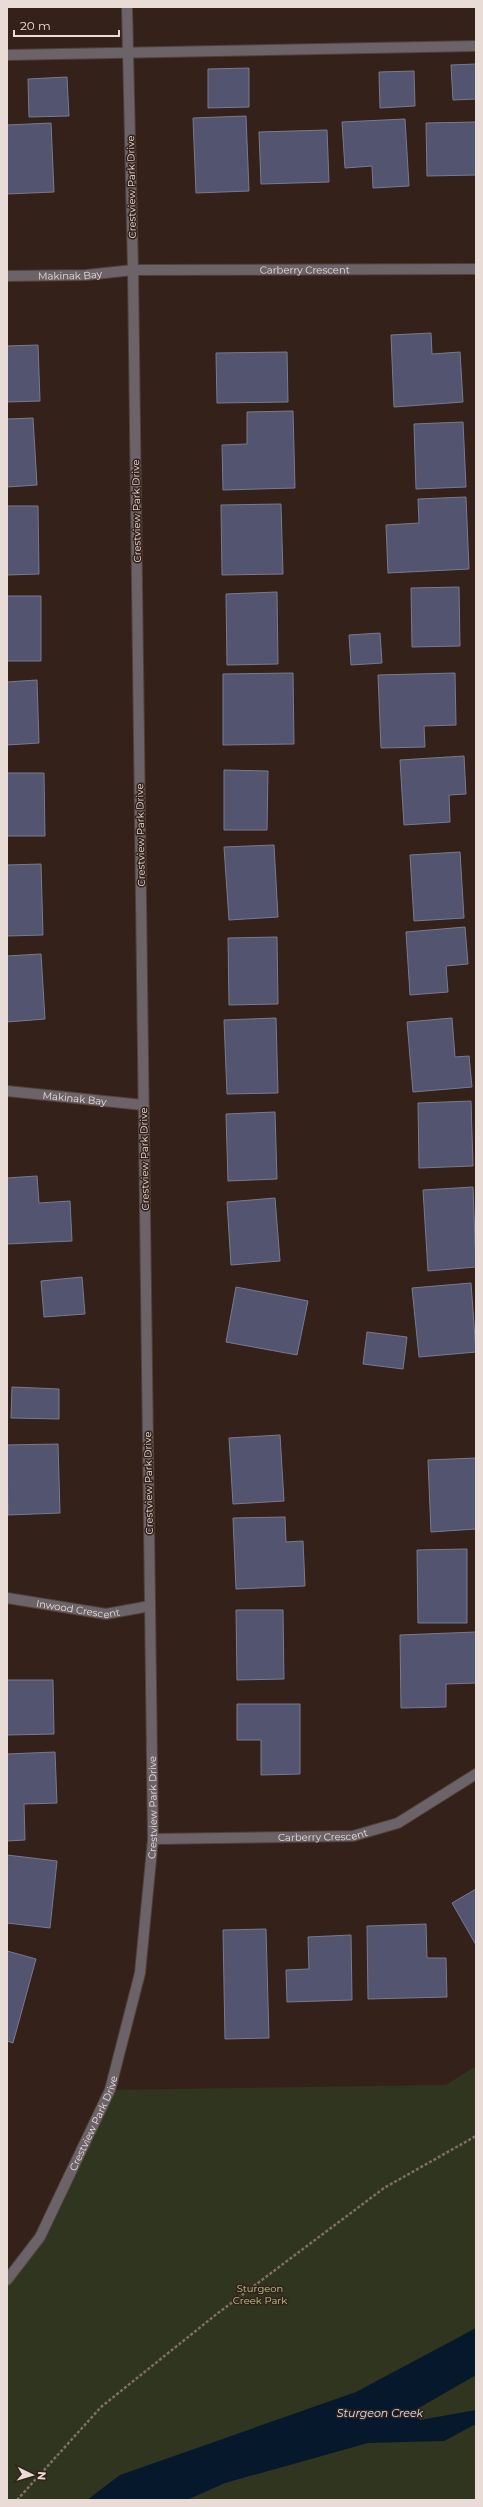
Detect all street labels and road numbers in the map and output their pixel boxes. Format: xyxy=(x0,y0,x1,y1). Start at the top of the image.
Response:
street label: Crestview Park Drive xyxy=(124,135,139,239)
street label: Carberry Crescent xyxy=(260,263,350,277)
street label: Makinak Bay xyxy=(38,267,103,283)
street label: Crestview Park Drive xyxy=(129,459,144,563)
street label: Crestview Park Drive xyxy=(133,783,148,887)
street label: Makinak Bay xyxy=(42,1089,108,1108)
street label: Crestview Park Drive xyxy=(137,1107,152,1211)
street label: Crestview Park Drive xyxy=(141,1431,156,1535)
street label: Inwood Crescent xyxy=(35,1597,121,1621)
street label: Crestview Park Drive xyxy=(145,1756,160,1860)
street label: Carberry Crescent xyxy=(278,1826,369,1844)
street label: Crestview Park Drive xyxy=(67,2074,120,2173)

